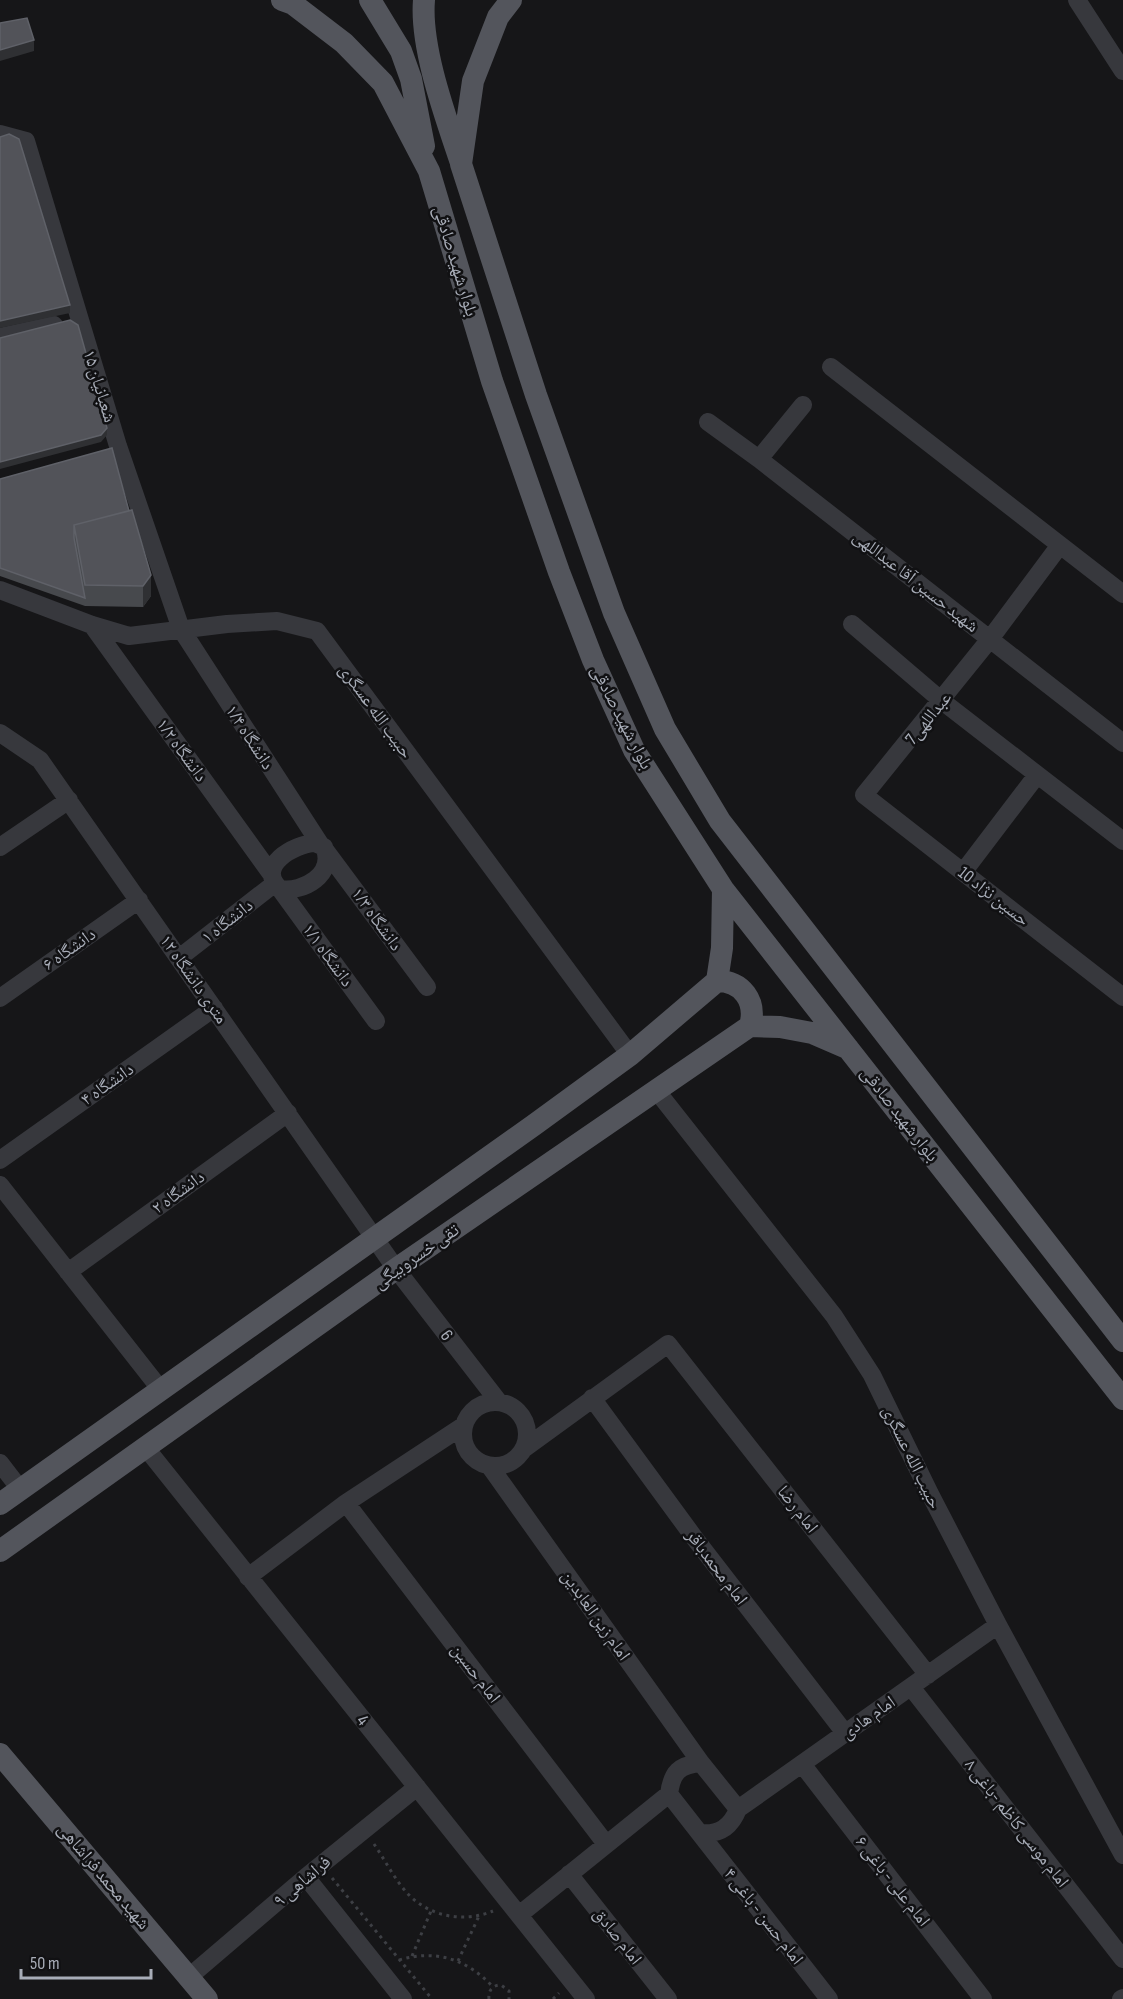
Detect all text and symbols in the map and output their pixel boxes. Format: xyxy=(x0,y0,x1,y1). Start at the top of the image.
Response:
street label: بلوار شهید صادقی xyxy=(429,203,482,319)
street label: شعبانیان ۱۵ xyxy=(79,347,120,425)
street label: شهید حسین آقا عبداللهی xyxy=(849,526,983,637)
street label: حبیب الله عسگری xyxy=(334,660,417,763)
street label: بلوار شهید صادقی xyxy=(586,661,657,773)
street label: عبداللهی7 xyxy=(901,688,956,749)
street label: دانشگاه ۱/۴ xyxy=(221,701,278,774)
street label: دانشگاه ۱/۲ xyxy=(152,715,212,786)
street label: حسین نژاد 10 xyxy=(954,862,1033,931)
street label: دانشگاه ۱/۳ xyxy=(347,884,407,955)
street label: دانشگاه ۱ xyxy=(197,895,257,948)
street label: دانشگاه ۱/۱ xyxy=(298,920,358,991)
street label: دانشگاه ۶ xyxy=(39,924,100,975)
street label: ۱۲ متری دانشگاه xyxy=(155,931,232,1028)
street label: دانشگاه ۴ xyxy=(77,1059,138,1110)
street label: بلوار شهید صادقی xyxy=(856,1063,943,1166)
street label: دانشگاه ۲ xyxy=(148,1166,209,1218)
street label: تقی خسروبیگی xyxy=(370,1219,463,1294)
street label: 6 xyxy=(436,1326,457,1345)
street label: حبیب الله عسگری xyxy=(878,1402,946,1512)
street label: امام رضا xyxy=(772,1481,823,1538)
street label: امام محمدباقر xyxy=(680,1525,752,1610)
street label: امام زین العابدین xyxy=(556,1566,634,1665)
street label: امام حسین xyxy=(446,1639,505,1708)
street label: امام هادی xyxy=(837,1691,900,1744)
street label: 4 xyxy=(352,1711,373,1730)
street label: امام موسی کاظم -باغی ۸ xyxy=(959,1755,1073,1892)
street label: شهید محمد فراشاهی xyxy=(53,1819,154,1934)
street label: امام علی - باغی ۶ xyxy=(850,1832,934,1931)
street label: فراشاهی ۹ xyxy=(270,1851,335,1911)
street label: امام حسن - باغی ۴ xyxy=(719,1864,808,1969)
street label: امام صادق xyxy=(588,1904,646,1970)
scale bar xyxy=(21,1942,152,1980)
text: 50 m xyxy=(30,1953,60,1974)

